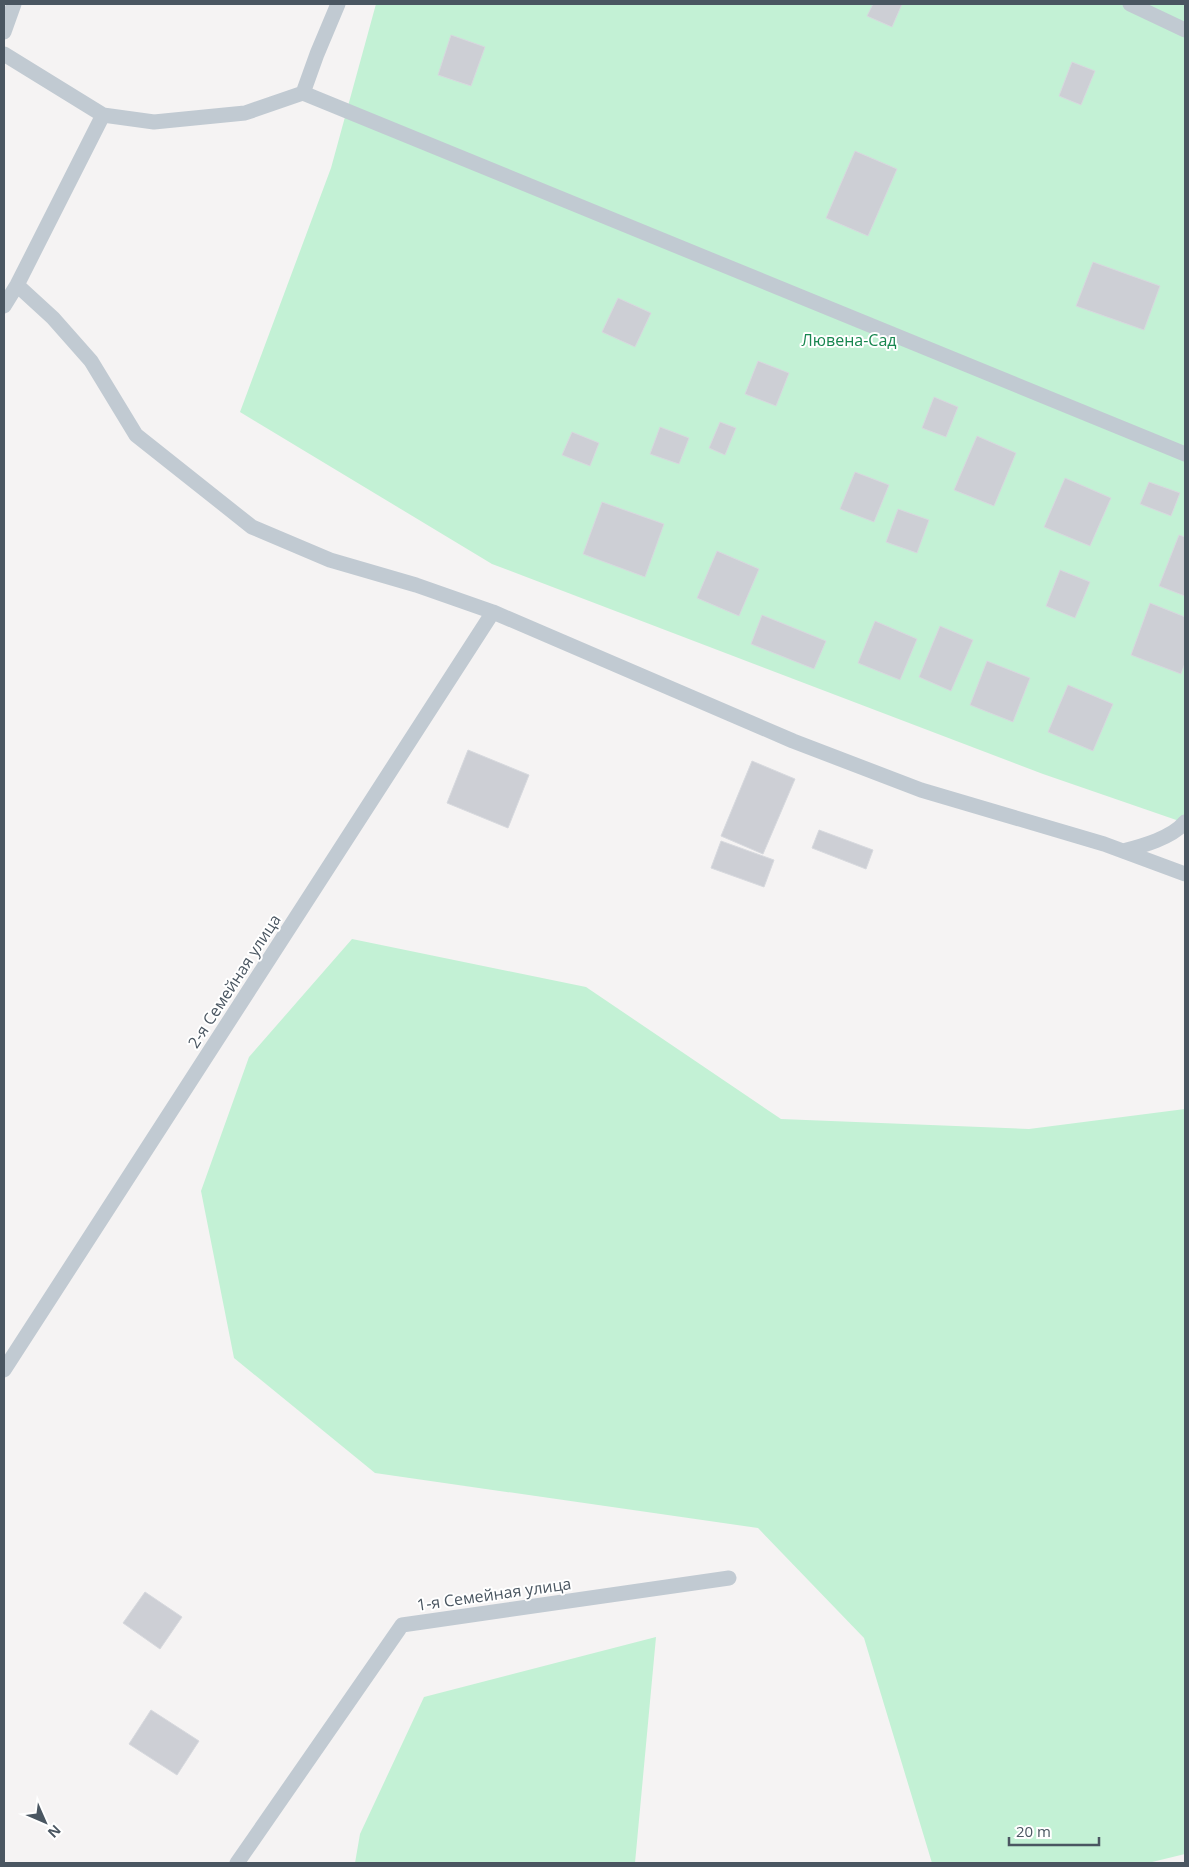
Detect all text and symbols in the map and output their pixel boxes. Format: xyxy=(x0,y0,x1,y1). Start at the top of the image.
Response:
park label: Лювена-Сад xyxy=(801,329,897,351)
street label: 2-я Семейная улица xyxy=(182,910,286,1052)
street label: 1-я Семейная улица xyxy=(415,1572,573,1616)
north arrow xyxy=(20,1797,70,1847)
scale bar xyxy=(1009,1814,1099,1846)
text: N xyxy=(44,1821,65,1842)
text: 20 m xyxy=(1016,1821,1051,1841)

